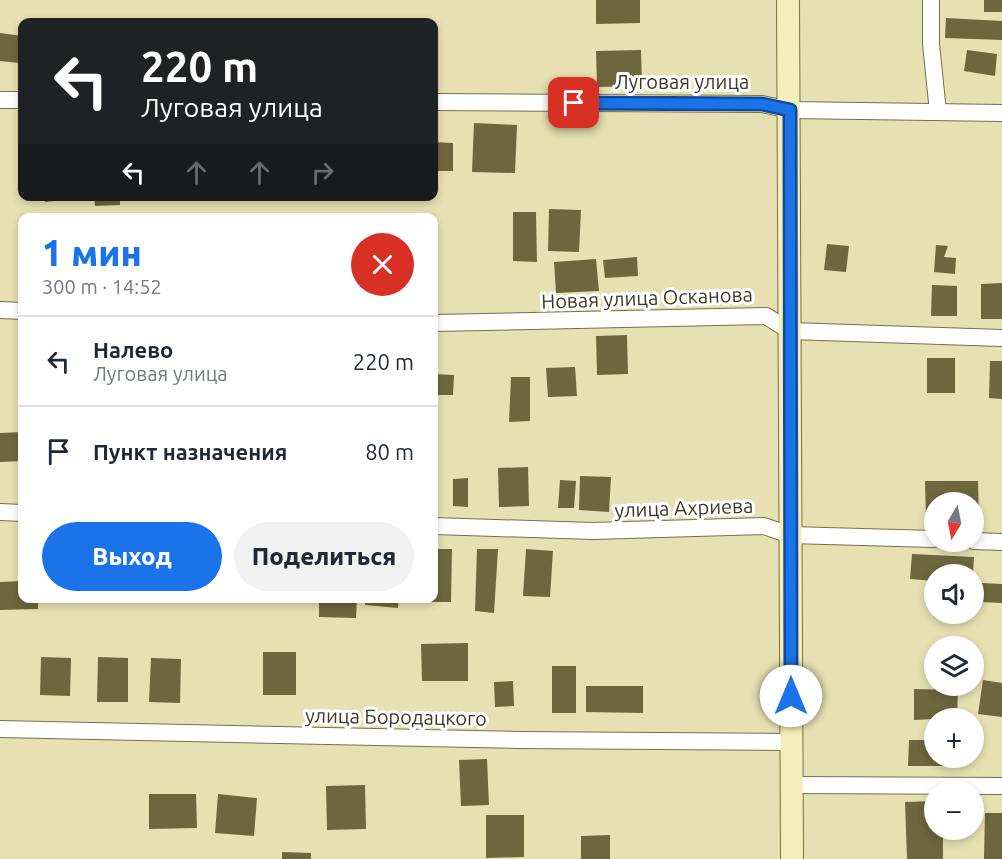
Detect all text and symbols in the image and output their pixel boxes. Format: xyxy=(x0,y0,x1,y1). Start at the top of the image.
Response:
icon: left xyxy=(42,42,120,120)
text: 220 m xyxy=(141,43,258,90)
street label: Луговая улица xyxy=(615,70,749,93)
pin xyxy=(548,77,599,128)
icon: arrive xyxy=(557,86,590,119)
text: Луговая улица xyxy=(141,92,323,122)
icon: left xyxy=(117,156,150,189)
icon: ahead xyxy=(180,156,213,189)
icon: ahead xyxy=(243,156,276,189)
icon: right xyxy=(306,156,339,189)
text: 1 мин xyxy=(42,232,142,273)
button: close xyxy=(351,233,414,296)
text: 300 m · 14:52 xyxy=(42,275,162,298)
street label: Новая улица Осканова xyxy=(541,282,753,313)
text: Налево xyxy=(93,337,173,362)
icon: left xyxy=(42,345,75,378)
text: 220 m xyxy=(353,349,414,374)
text: Луговая улица xyxy=(93,362,228,385)
icon: arrive xyxy=(42,435,75,468)
text: Пункт назначения xyxy=(93,439,287,464)
text: 80 m xyxy=(365,439,414,464)
north arrow xyxy=(924,492,984,552)
map controls xyxy=(924,492,984,840)
street label: улица Ахриева xyxy=(614,494,754,521)
button: Выход xyxy=(42,522,222,591)
button: Поделиться xyxy=(234,522,414,591)
button: sound xyxy=(924,564,984,624)
button: layers xyxy=(924,636,984,696)
position arrow xyxy=(759,664,823,728)
street label: улица Бородацкого xyxy=(305,703,487,730)
button: + xyxy=(924,708,984,768)
button: − xyxy=(924,780,984,840)

